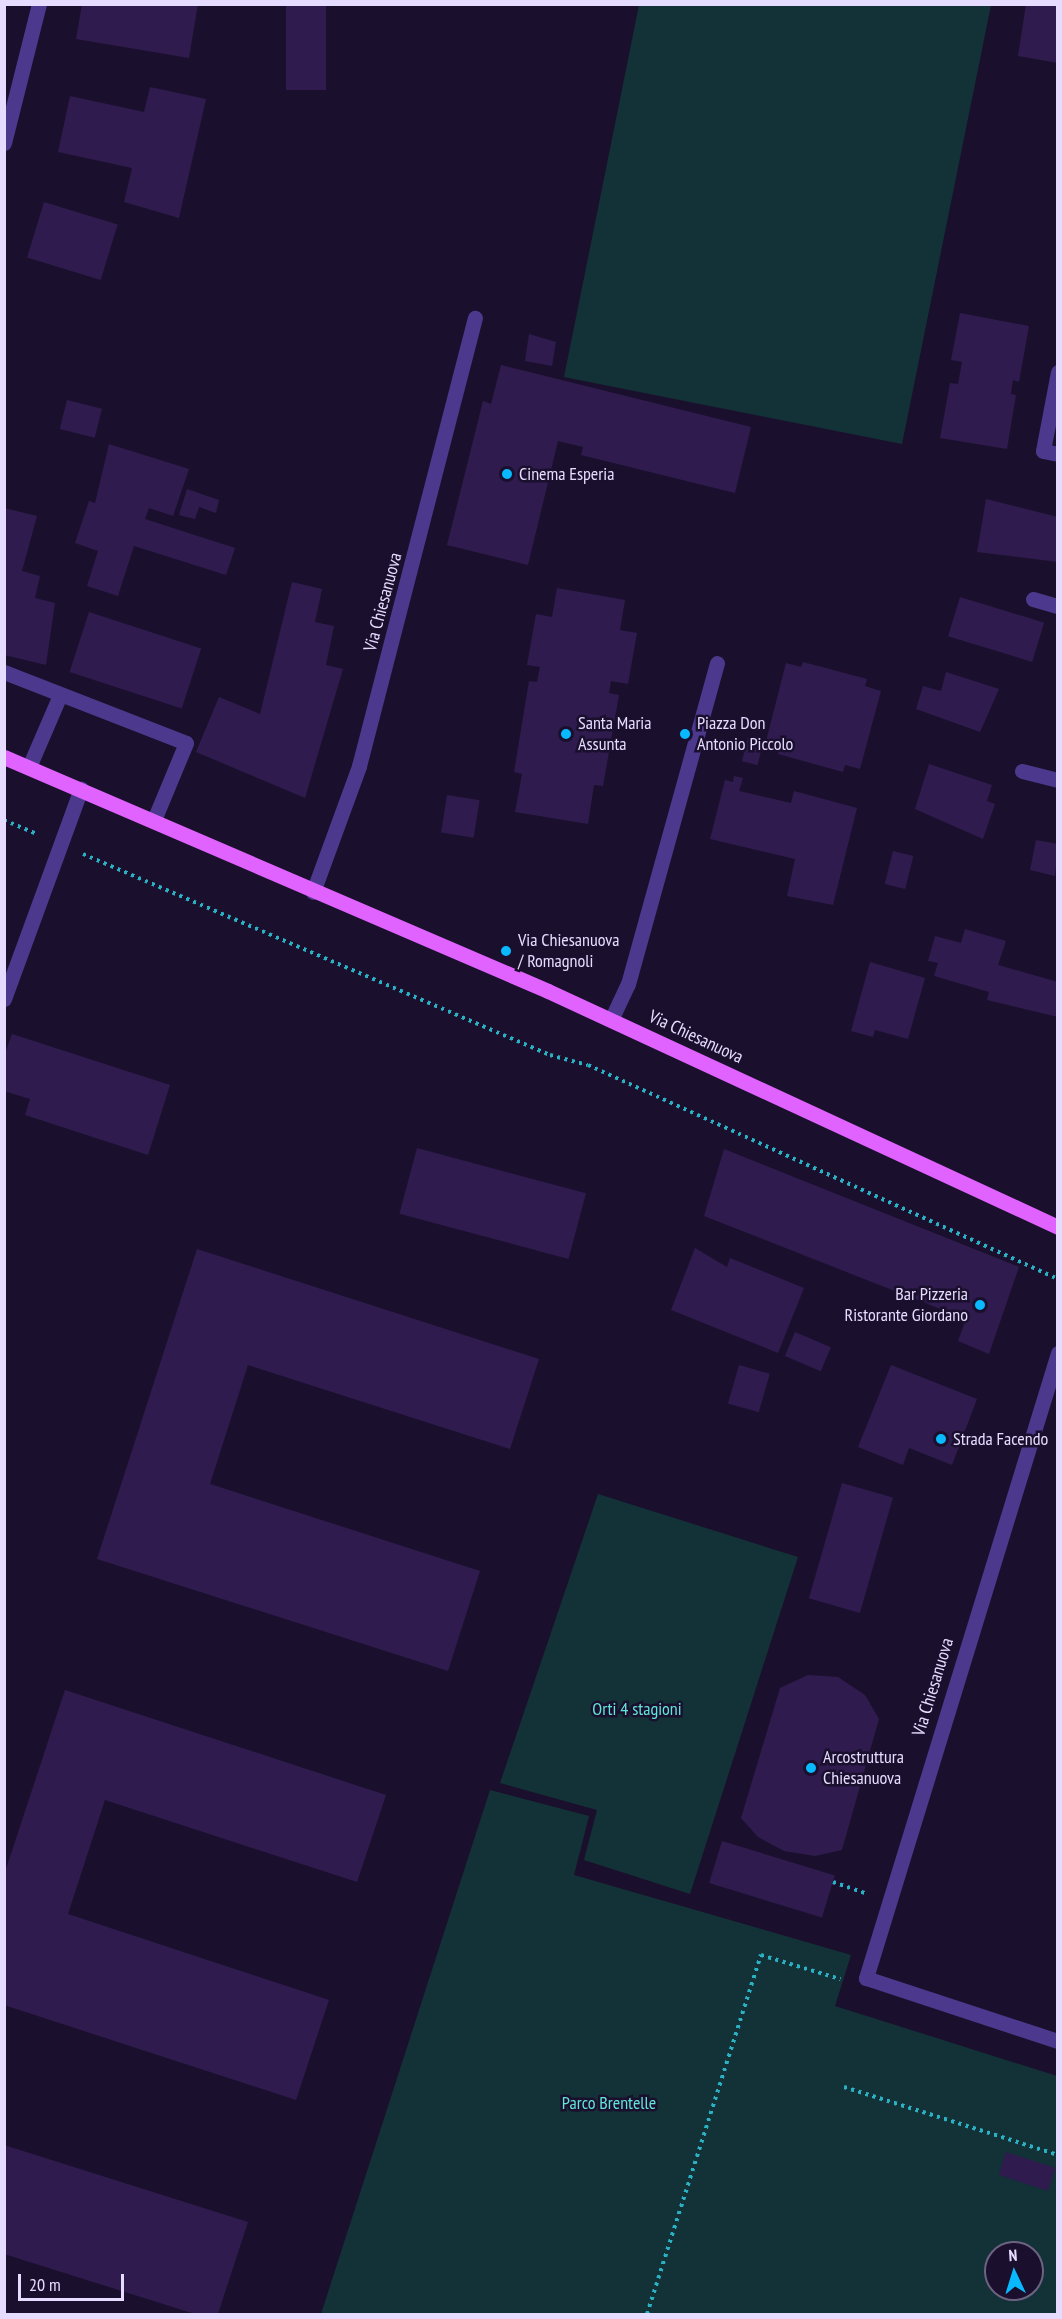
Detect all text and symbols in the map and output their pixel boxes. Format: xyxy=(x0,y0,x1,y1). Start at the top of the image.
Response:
place label: Cinema Esperia xyxy=(519,463,614,485)
marker: Cinema Esperia xyxy=(500,467,514,481)
street label: Via Chiesanuova xyxy=(359,550,407,654)
place label: Santa Maria Assunta xyxy=(578,713,651,756)
place label: Piazza Don Antonio Piccolo xyxy=(697,713,793,756)
marker: Santa Maria Assunta xyxy=(559,727,573,741)
marker: Piazza Don Antonio Piccolo xyxy=(678,727,692,741)
place label: Via Chiesanuova / Romagnoli xyxy=(518,930,620,972)
marker: Via Chiesanuova / Romagnoli xyxy=(499,944,513,958)
street label: Via Chiesanuova xyxy=(645,1006,747,1068)
place label: Bar Pizzeria Ristorante Giordano xyxy=(845,1284,968,1326)
marker: Bar Pizzeria Ristorante Giordano xyxy=(973,1298,987,1312)
place label: Strada Facendo xyxy=(953,1428,1048,1450)
marker: Strada Facendo xyxy=(934,1432,948,1446)
street label: Via Chiesanuova xyxy=(908,1635,958,1739)
park label: Orti 4 stagioni xyxy=(592,1698,682,1720)
place label: Arcostruttura Chiesanuova xyxy=(823,1747,904,1790)
marker: Arcostruttura Chiesanuova xyxy=(804,1761,818,1775)
park label: Parco Brentelle xyxy=(562,2092,656,2114)
north arrow xyxy=(984,2241,1044,2301)
text: N xyxy=(1008,2245,1018,2265)
scale bar xyxy=(21,2262,128,2300)
text: 20 m xyxy=(29,2273,61,2296)

